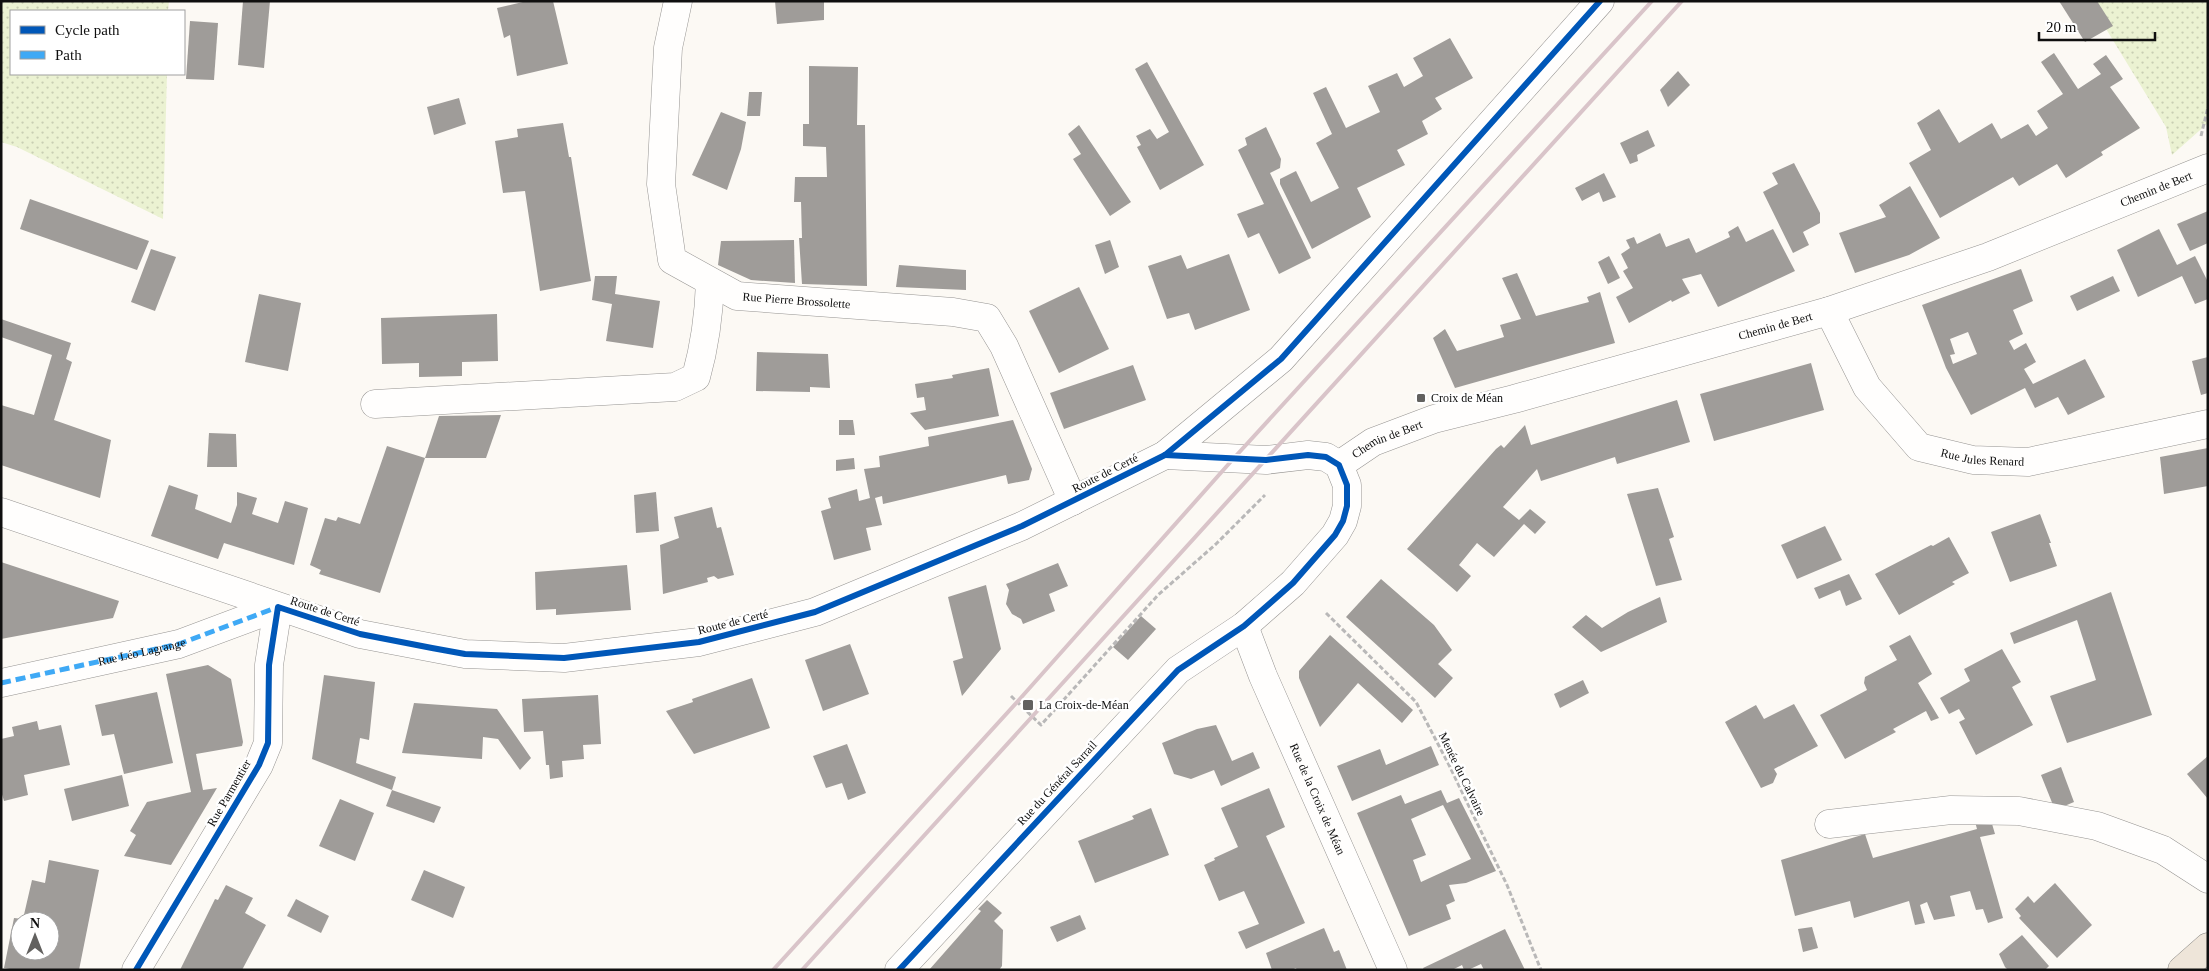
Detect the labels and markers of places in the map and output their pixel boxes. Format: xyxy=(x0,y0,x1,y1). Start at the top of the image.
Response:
place label: Croix de Méan xyxy=(1431,391,1503,405)
marker: Croix de Méan xyxy=(1415,392,1427,404)
marker: La Croix-de-Méan xyxy=(1021,698,1035,712)
place label: La Croix-de-Méan xyxy=(1039,698,1129,712)

